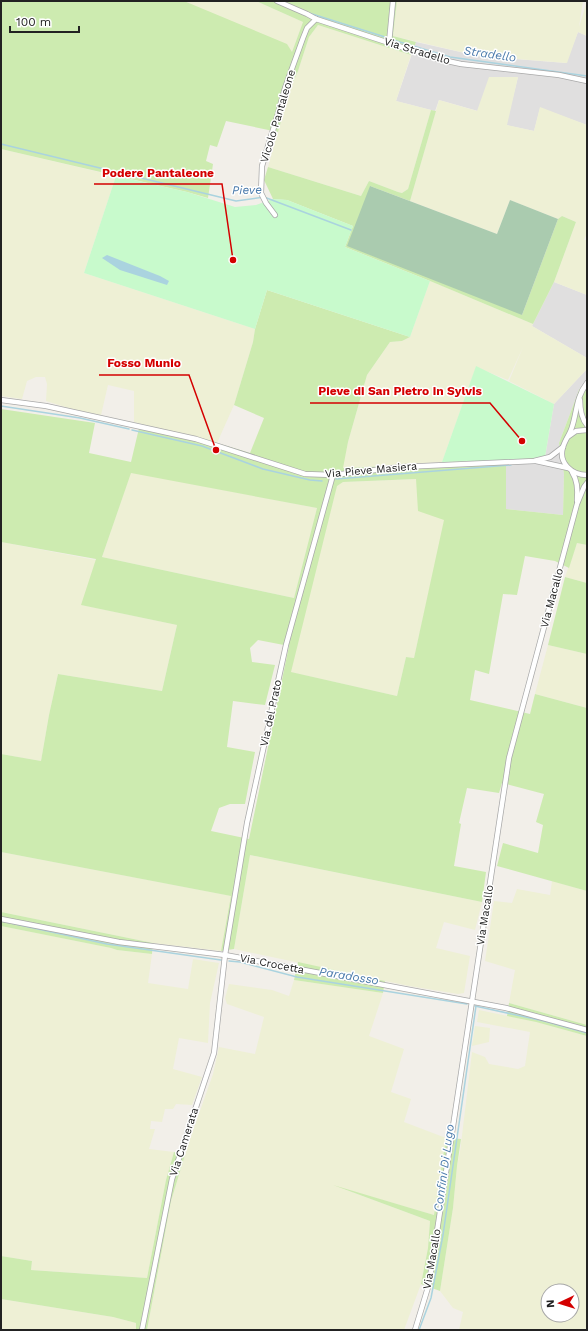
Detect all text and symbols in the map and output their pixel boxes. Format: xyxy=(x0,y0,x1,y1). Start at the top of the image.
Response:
scale bar xyxy=(10,8,79,34)
text: 100 m xyxy=(16,15,51,29)
street label: Via Stradello xyxy=(382,35,452,67)
water label: Stradello xyxy=(463,43,517,65)
street label: Vicolo Pantaleone xyxy=(258,68,298,164)
callout: Podere Pantaleone xyxy=(94,160,222,184)
text: Podere Pantaleone xyxy=(102,166,214,180)
water label: Pieve xyxy=(232,183,262,197)
callout: Fosso Munio xyxy=(99,351,189,375)
text: Fosso Munio xyxy=(107,356,181,370)
callout: Pieve di San Pietro in Sylvis xyxy=(310,379,490,403)
text: Pieve di San Pietro in Sylvis xyxy=(318,384,482,398)
street label: Via Pieve Masiera xyxy=(324,459,418,481)
street label: Via Macallo xyxy=(538,567,566,629)
street label: Via del Prato xyxy=(258,678,284,748)
street label: Via Macallo xyxy=(474,884,496,946)
street label: Via Crocetta xyxy=(239,951,305,977)
water label: Paradosso xyxy=(318,964,380,988)
street label: Via Camerata xyxy=(167,1106,201,1178)
water label: Confini Di Lugo xyxy=(431,1123,457,1213)
street label: Via Macallo xyxy=(420,1228,444,1290)
north arrow xyxy=(540,1283,580,1323)
text: N xyxy=(544,1299,557,1308)

